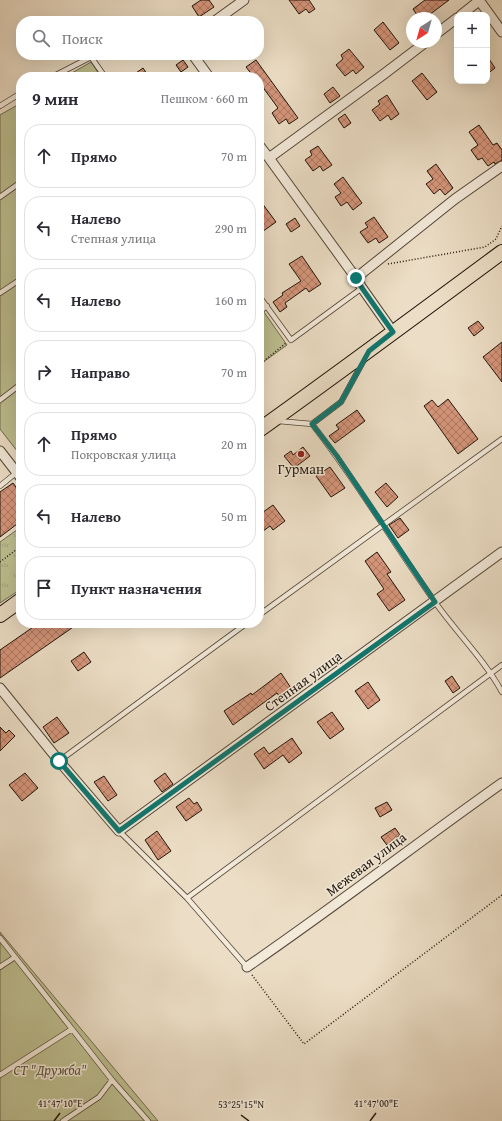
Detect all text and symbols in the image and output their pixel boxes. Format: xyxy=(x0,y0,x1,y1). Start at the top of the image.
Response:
north arrow xyxy=(406,12,442,48)
map controls xyxy=(454,12,490,84)
button: + xyxy=(454,12,490,48)
search box xyxy=(16,16,264,60)
icon: search xyxy=(30,27,52,49)
text: Поиск xyxy=(62,28,103,49)
button: − xyxy=(454,48,490,84)
text: 9 мин xyxy=(32,86,78,111)
text: Пешком · 660 m xyxy=(161,89,248,108)
icon: ahead xyxy=(33,145,55,167)
text: Прямо xyxy=(71,146,117,167)
text: 70 m xyxy=(221,147,247,166)
text: Налево xyxy=(71,208,121,229)
icon: left xyxy=(33,217,55,239)
text: 290 m xyxy=(215,219,247,238)
text: Степная улица xyxy=(71,229,156,248)
route end xyxy=(347,269,365,287)
icon: left xyxy=(33,289,55,311)
text: Налево xyxy=(71,290,121,311)
text: 160 m xyxy=(215,291,247,310)
icon: right xyxy=(33,361,55,383)
text: Направо xyxy=(71,362,130,383)
text: 70 m xyxy=(221,363,247,382)
text: Прямо xyxy=(71,424,117,445)
icon: ahead xyxy=(33,433,55,455)
text: 20 m xyxy=(221,435,247,454)
text: Покровская улица xyxy=(71,445,176,464)
marker: Гурман xyxy=(296,449,306,459)
place label: Гурман xyxy=(278,459,324,479)
icon: left xyxy=(33,505,55,527)
text: Налево xyxy=(71,506,121,527)
text: 50 m xyxy=(221,507,247,526)
icon: arrive xyxy=(33,577,55,599)
text: Пункт назначения xyxy=(71,578,202,599)
street label: Степная улица xyxy=(260,646,346,716)
route start xyxy=(50,752,68,770)
street label: Межевая улица xyxy=(322,827,411,901)
park label: СТ "Дружба" xyxy=(13,1060,87,1080)
text: 41°47'10"E xyxy=(38,1096,82,1111)
text: 41°47'00"E xyxy=(354,1096,398,1111)
text: 53°25'15"N xyxy=(218,1097,264,1112)

